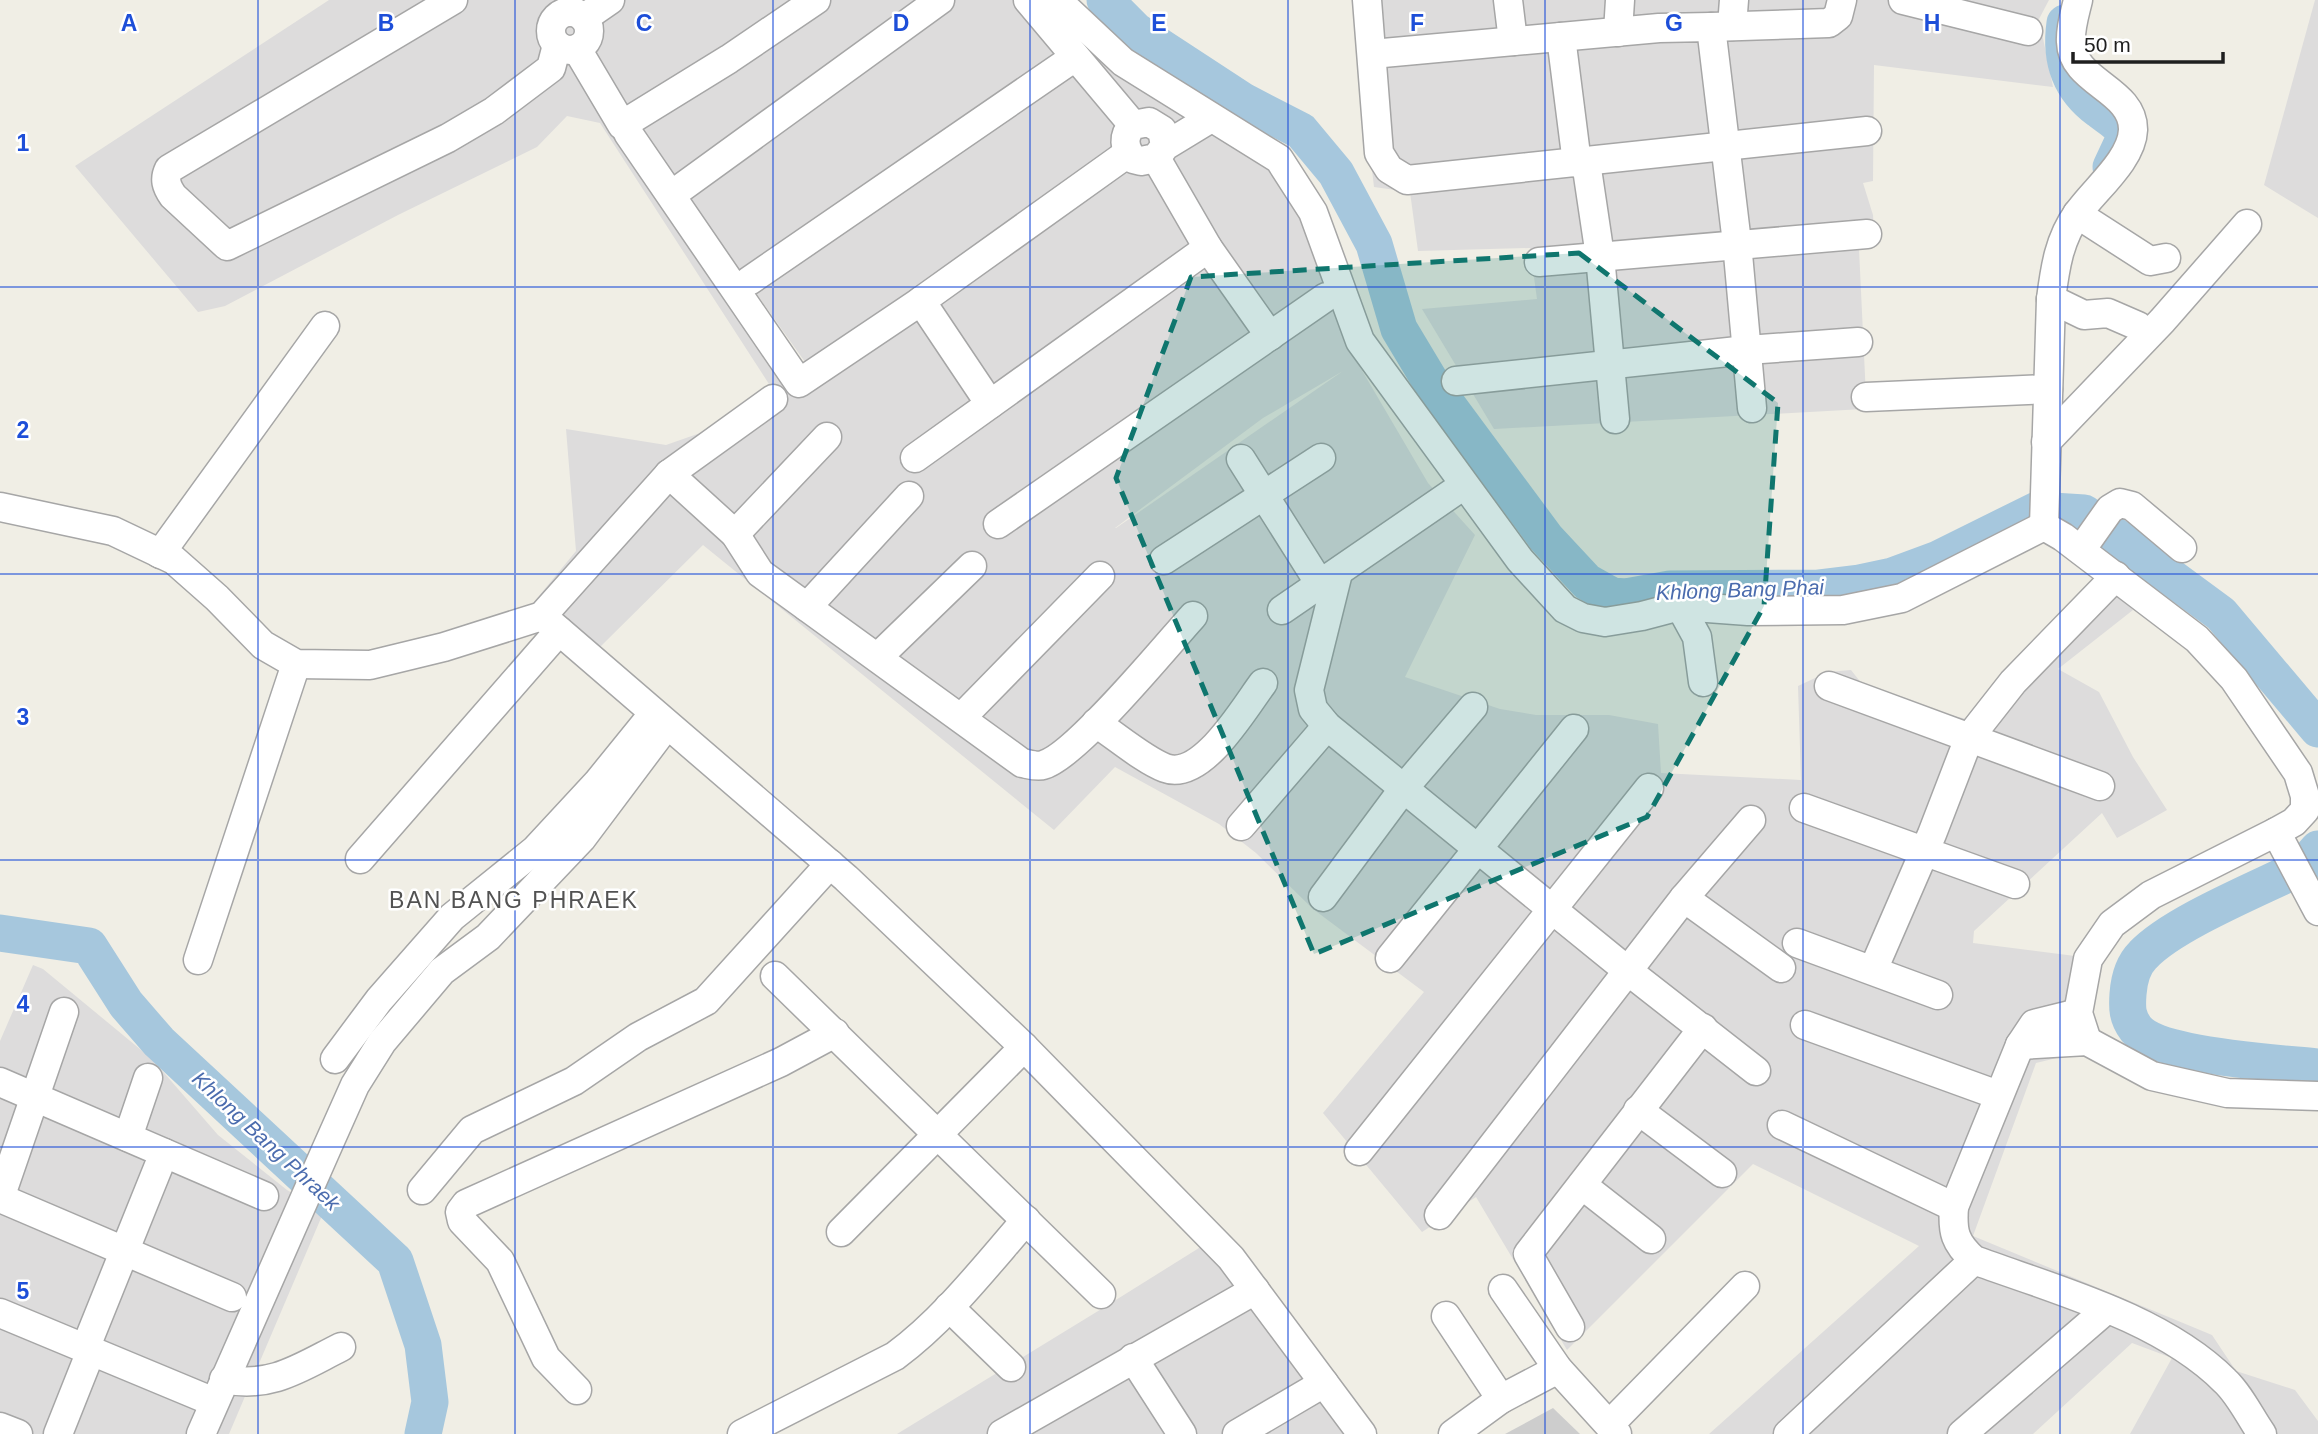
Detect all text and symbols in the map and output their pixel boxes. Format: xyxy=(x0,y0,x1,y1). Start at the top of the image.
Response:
text: A xyxy=(121,10,137,36)
text: B xyxy=(378,10,394,36)
text: C xyxy=(636,10,652,36)
text: D xyxy=(893,10,909,36)
text: E xyxy=(1151,10,1167,36)
text: F xyxy=(1410,10,1424,36)
text: G xyxy=(1665,10,1683,36)
text: H xyxy=(1924,10,1940,36)
scale bar xyxy=(2073,21,2224,65)
text: 50 m xyxy=(2084,33,2131,56)
text: 1 xyxy=(17,130,30,156)
text: 2 xyxy=(17,417,29,443)
water label: Khlong Bang Phai xyxy=(1656,575,1826,604)
text: 3 xyxy=(17,704,29,730)
district label: BAN BANG PHRAEK xyxy=(389,887,639,913)
text: 4 xyxy=(17,991,30,1017)
water label: Khlong Bang Phraek xyxy=(188,1067,346,1216)
text: 5 xyxy=(17,1278,30,1304)

